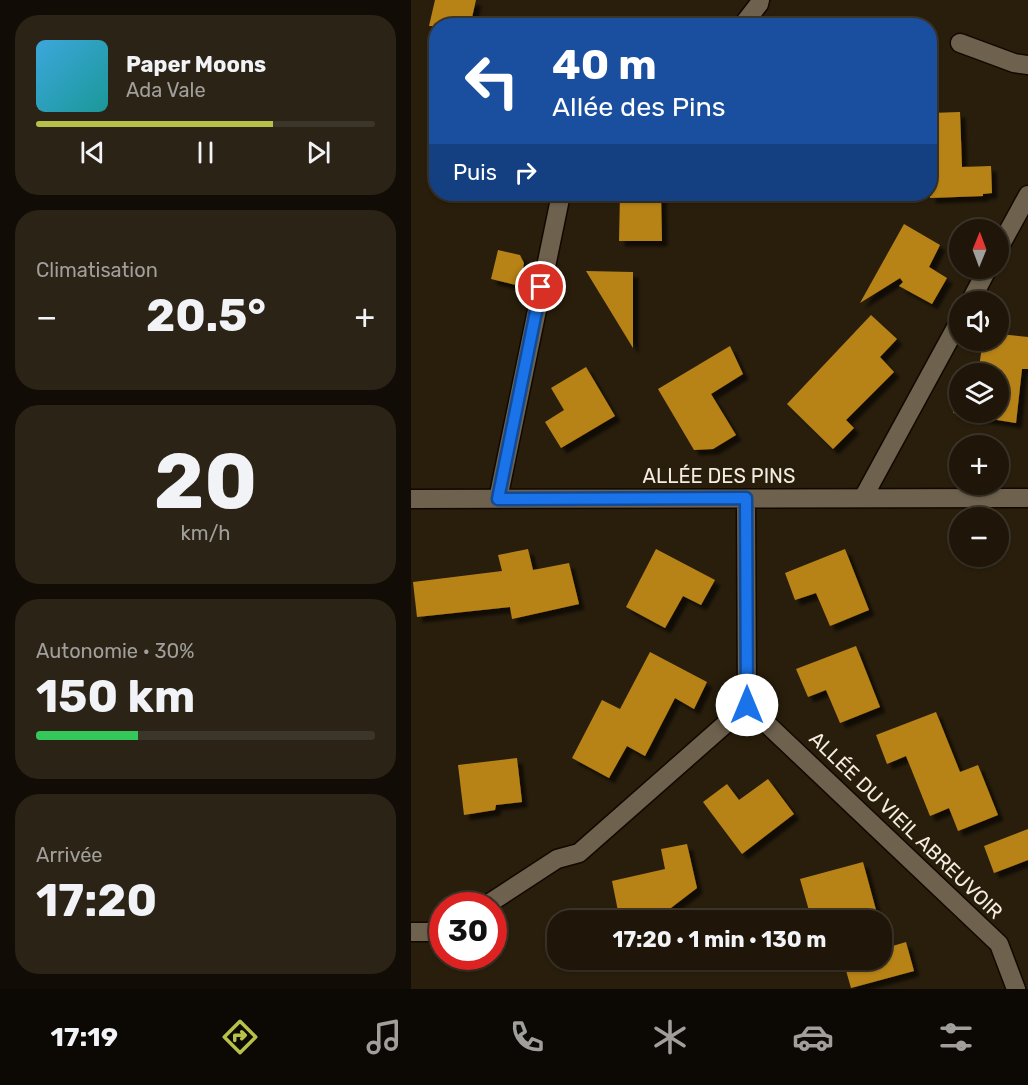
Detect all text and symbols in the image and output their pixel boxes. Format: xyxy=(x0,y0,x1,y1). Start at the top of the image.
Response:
text: 40 m xyxy=(552,40,657,90)
icon: left xyxy=(453,42,531,120)
text: Paper Moons xyxy=(126,51,266,78)
text: Ada Vale xyxy=(126,78,206,102)
text: Allée des Pins xyxy=(552,91,726,123)
icon: previous xyxy=(76,136,109,169)
icon: pause xyxy=(189,136,222,169)
icon: next xyxy=(302,136,335,169)
icon: right xyxy=(509,156,542,189)
text: Puis xyxy=(453,159,497,186)
north arrow xyxy=(949,219,1009,279)
map controls xyxy=(949,219,1009,567)
text: Climatisation xyxy=(36,258,158,282)
pin xyxy=(515,261,566,312)
icon: arrive xyxy=(524,270,557,303)
text: 20.5° xyxy=(146,289,266,342)
button: sound xyxy=(949,291,1009,351)
text: − xyxy=(36,297,57,336)
text: + xyxy=(354,297,375,336)
button: layers xyxy=(949,363,1009,423)
text: 20 xyxy=(154,435,257,528)
button: + xyxy=(949,435,1009,495)
street label: ALLÉE DES PINS xyxy=(643,464,795,488)
button: − xyxy=(949,507,1009,567)
text: km/h xyxy=(181,521,230,545)
text: Autonomie · 30% xyxy=(36,639,194,663)
text: 150 km xyxy=(36,670,195,723)
position arrow xyxy=(715,673,779,737)
street label: ALLÉE DU VIEIL ABREUVOIR xyxy=(804,726,1008,924)
text: Arrivée xyxy=(36,843,103,867)
text: 17:20 xyxy=(36,874,157,927)
speed limit sign: 30 xyxy=(429,892,507,970)
text: 17:20 · 1 min · 130 m xyxy=(613,926,826,953)
icon: directions xyxy=(219,1016,261,1058)
icon: music xyxy=(363,1016,405,1058)
icon: phone xyxy=(506,1016,548,1058)
icon: climate xyxy=(649,1016,691,1058)
icon: car xyxy=(792,1016,834,1058)
icon: filters xyxy=(935,1016,977,1058)
text: 17:19 xyxy=(51,1021,118,1053)

